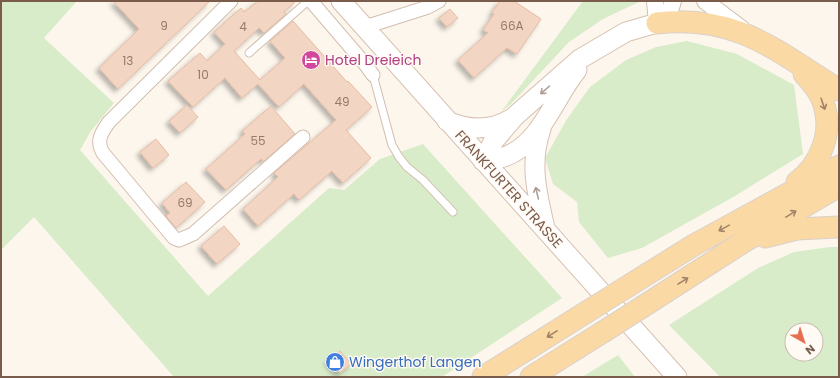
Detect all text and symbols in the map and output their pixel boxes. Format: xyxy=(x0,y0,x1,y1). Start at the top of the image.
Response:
house number: 9 xyxy=(160,17,168,34)
house number: 66A xyxy=(500,17,524,34)
house number: 4 xyxy=(239,18,247,35)
hotel icon: Hotel Dreieich xyxy=(300,49,322,71)
place label: Hotel Dreieich xyxy=(325,50,421,70)
house number: 13 xyxy=(123,52,133,69)
house number: 10 xyxy=(197,66,209,83)
one-way arrow xyxy=(540,85,550,94)
house number: 49 xyxy=(334,93,350,110)
one-way arrow xyxy=(820,98,828,110)
street label: FRANKFURTER STRASSE xyxy=(451,126,567,252)
house number: 55 xyxy=(250,132,266,149)
one-way arrow xyxy=(533,187,540,200)
house number: 69 xyxy=(177,194,193,211)
one-way arrow xyxy=(785,210,797,218)
one-way arrow xyxy=(718,224,730,232)
one-way arrow xyxy=(677,277,688,285)
north arrow xyxy=(784,322,824,362)
one-way arrow xyxy=(546,330,558,338)
text: N xyxy=(802,341,819,359)
shop icon: Wingerthof Langen xyxy=(324,351,346,373)
place label: Wingerthof Langen xyxy=(349,352,481,372)

